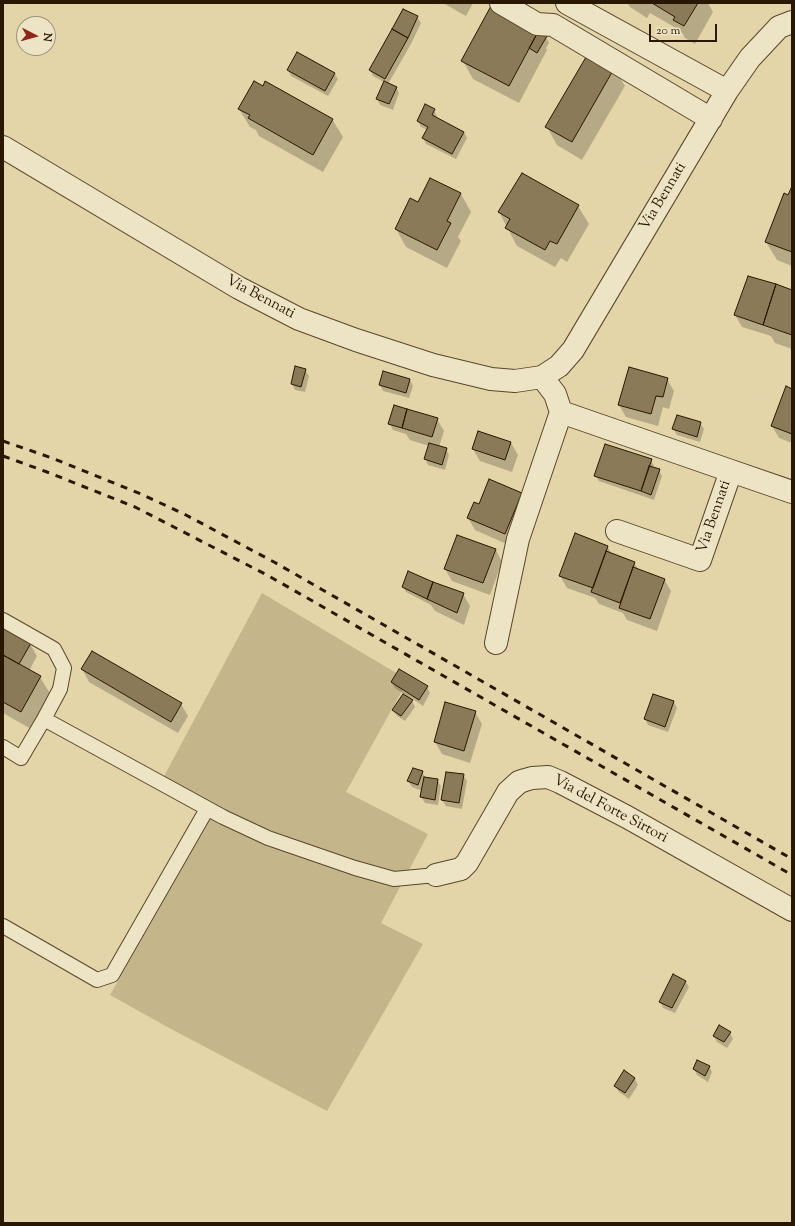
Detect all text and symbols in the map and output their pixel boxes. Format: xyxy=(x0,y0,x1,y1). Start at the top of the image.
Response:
north arrow xyxy=(16,16,56,56)
scale bar xyxy=(651,16,719,42)
text: 20 m xyxy=(656,22,680,40)
text: N xyxy=(39,32,55,42)
street label: Via Bennati xyxy=(637,160,691,234)
street label: Via Bennati xyxy=(222,272,298,324)
street label: Via Bennati xyxy=(694,478,736,556)
street label: Via del Forte Sirtori xyxy=(550,772,670,848)

